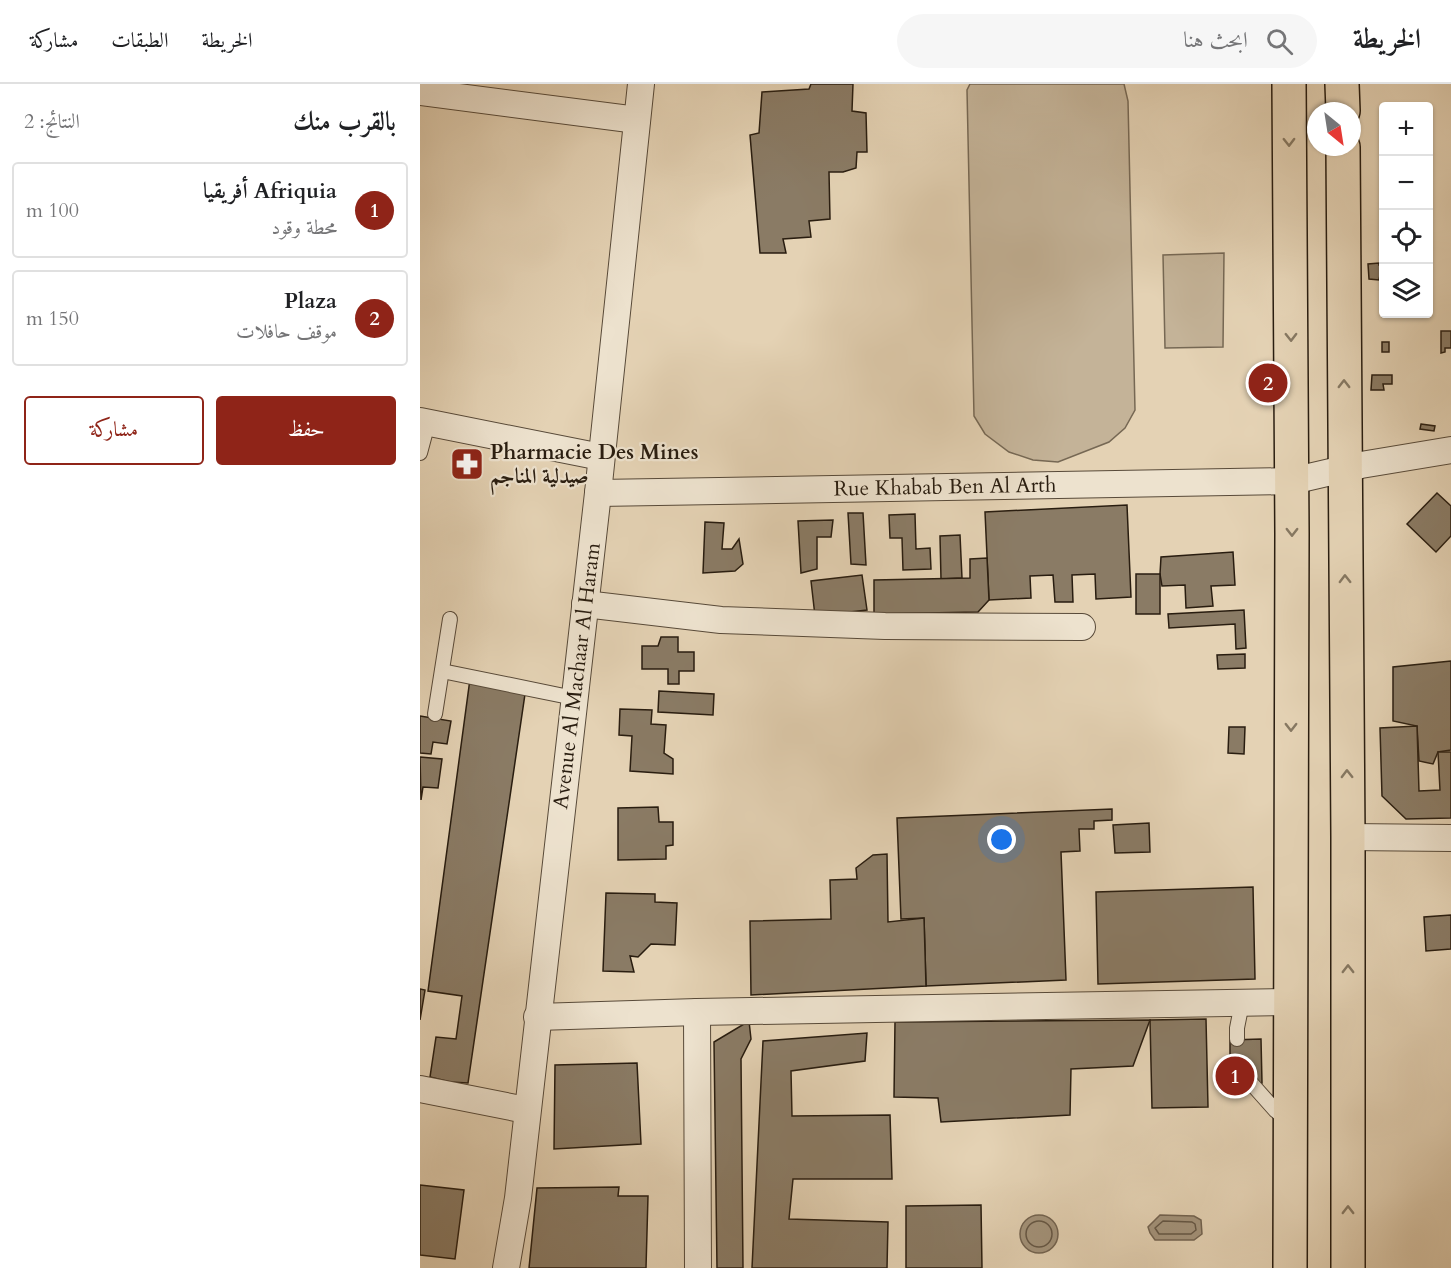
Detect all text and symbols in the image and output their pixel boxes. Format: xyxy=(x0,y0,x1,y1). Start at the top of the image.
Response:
search box xyxy=(897,14,1317,68)
text: الخريطة xyxy=(1353,20,1421,58)
text: ابحث هنا xyxy=(1183,25,1248,55)
icon: search xyxy=(1263,25,1296,58)
text: مشاركة xyxy=(30,26,78,55)
text: الطبقات xyxy=(111,26,168,55)
text: الخريطة xyxy=(201,26,253,55)
north arrow xyxy=(1307,102,1361,156)
map controls xyxy=(1379,102,1433,318)
button: + xyxy=(1379,102,1433,156)
text: بالقرب منك xyxy=(293,104,396,139)
text: النتائج: 2 xyxy=(24,108,80,135)
one-way arrow xyxy=(1283,138,1295,147)
button: − xyxy=(1379,156,1433,210)
text: Afriquia أفريقيا xyxy=(203,176,337,206)
text: 100 m xyxy=(26,197,79,224)
text: 1 xyxy=(369,197,380,224)
button: locate xyxy=(1379,210,1433,264)
text: محطة وقود xyxy=(271,214,337,241)
button: layers xyxy=(1379,264,1433,318)
text: Plaza xyxy=(284,286,337,316)
text: 150 m xyxy=(26,305,79,332)
text: 2 xyxy=(369,305,380,332)
text: موقف حافلات xyxy=(236,318,337,345)
one-way arrow xyxy=(1285,333,1297,342)
pin: 2 xyxy=(1248,360,1288,406)
one-way arrow xyxy=(1337,379,1350,388)
button: مشاركة xyxy=(24,396,204,465)
button: حفظ xyxy=(216,396,396,465)
place label: Pharmacie Des Mines صيدلية المناجم xyxy=(490,438,698,495)
pharmacy icon: Pharmacie Des Mines صيدلية المناجم xyxy=(449,446,485,482)
street label: Rue Khabab Ben Al Arth xyxy=(833,471,1057,503)
one-way arrow xyxy=(1286,528,1298,537)
street label: Avenue Al Machaar Al Haram xyxy=(546,541,608,811)
one-way arrow xyxy=(1339,574,1351,583)
one-way arrow xyxy=(1285,723,1298,732)
one-way arrow xyxy=(1341,769,1354,778)
your location xyxy=(987,825,1016,854)
one-way arrow xyxy=(1342,964,1354,973)
pin: 1 xyxy=(1216,1054,1254,1098)
one-way arrow xyxy=(1342,1205,1354,1214)

